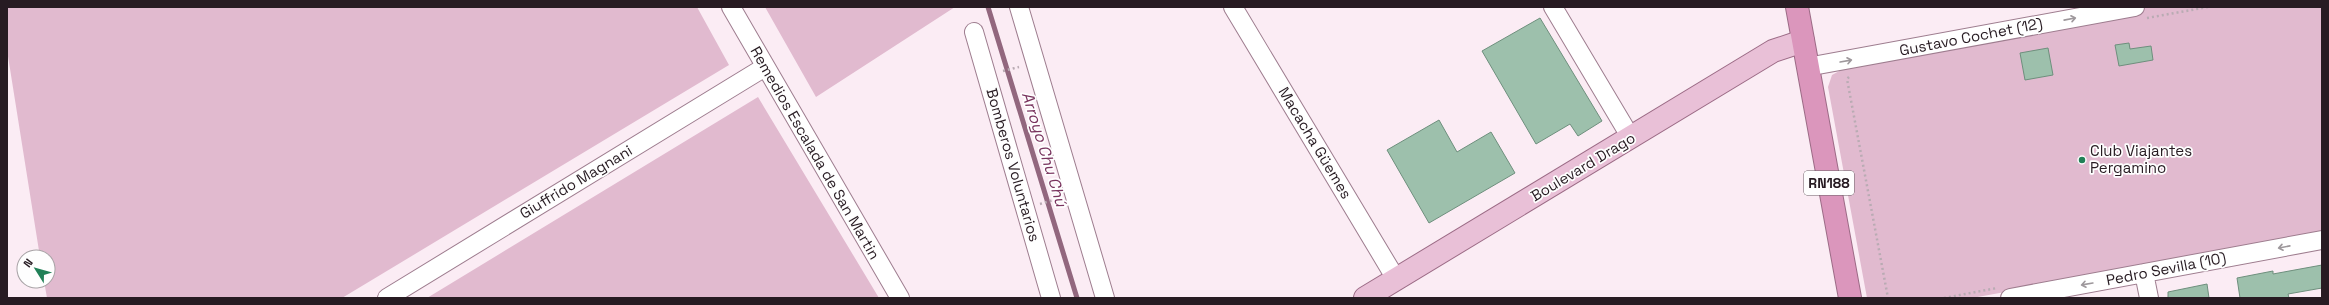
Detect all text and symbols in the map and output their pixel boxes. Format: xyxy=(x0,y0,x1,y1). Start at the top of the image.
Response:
street label: Gustavo Cochet (12) xyxy=(1898,13,2044,61)
one-way arrow xyxy=(2063,15,2076,23)
street label: Remedios Escalada de San Martin xyxy=(746,43,884,263)
one-way arrow xyxy=(1839,56,1852,64)
street label: Macacha Güemes xyxy=(1275,83,1356,202)
street label: Bomberos Voluntarios xyxy=(982,86,1045,244)
water label: Arroyo Chu Chú xyxy=(1017,89,1072,210)
street label: Boulevard Drago xyxy=(1527,128,1638,205)
street label: Giuffrido Magnani xyxy=(516,140,636,223)
place label: Club Viajantes Pergamino xyxy=(2090,141,2192,177)
marker: Club Viajantes Pergamino xyxy=(2077,155,2087,165)
road number: RN188 xyxy=(1804,171,1854,195)
one-way arrow xyxy=(2278,244,2291,252)
street label: Pedro Sevilla (10) xyxy=(2104,248,2228,290)
north arrow xyxy=(16,249,56,289)
text: N xyxy=(20,256,36,270)
one-way arrow xyxy=(2081,280,2094,288)

